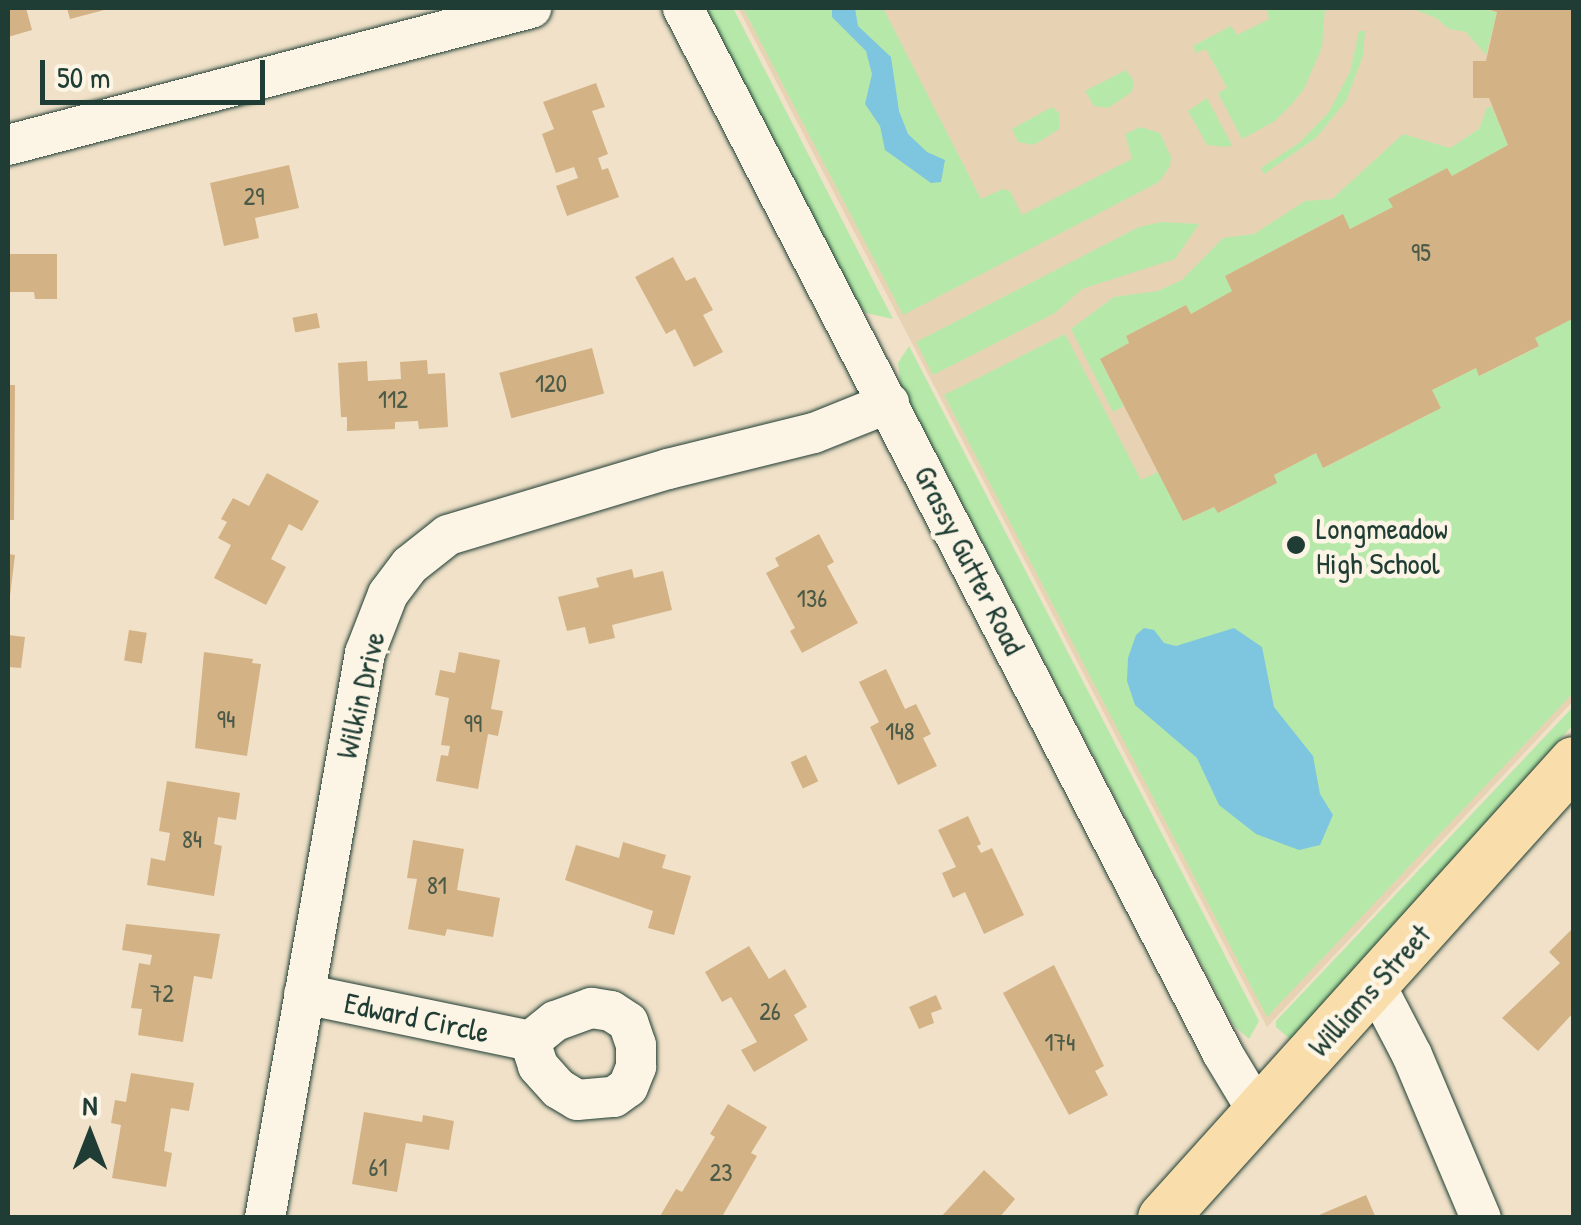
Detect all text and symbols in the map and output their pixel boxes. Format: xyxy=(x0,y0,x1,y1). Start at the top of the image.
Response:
scale bar xyxy=(45,40,270,102)
text: 50 m xyxy=(57,57,110,97)
house number: 29 xyxy=(244,181,264,211)
house number: 95 xyxy=(1411,237,1431,267)
house number: 120 xyxy=(535,368,567,398)
house number: 112 xyxy=(378,384,408,414)
street label: Grassy Gutter Road xyxy=(907,460,1033,660)
place label: Longmeadow High School xyxy=(1316,510,1448,580)
marker: Longmeadow High School xyxy=(1285,534,1307,556)
house number: 136 xyxy=(797,583,827,613)
street label: Wilkin Drive xyxy=(328,628,392,762)
house number: 94 xyxy=(217,704,235,734)
house number: 99 xyxy=(464,708,482,738)
house number: 148 xyxy=(885,716,915,746)
house number: 84 xyxy=(182,824,202,854)
house number: 81 xyxy=(427,870,447,900)
street label: Williams Street xyxy=(1300,917,1438,1063)
house number: 72 xyxy=(150,978,174,1008)
street label: Edward Circle xyxy=(341,984,493,1050)
house number: 26 xyxy=(759,996,781,1026)
house number: 174 xyxy=(1045,1027,1075,1057)
north arrow xyxy=(40,1085,140,1185)
text: N xyxy=(83,1086,97,1124)
house number: 61 xyxy=(368,1152,388,1182)
house number: 23 xyxy=(710,1157,732,1187)

